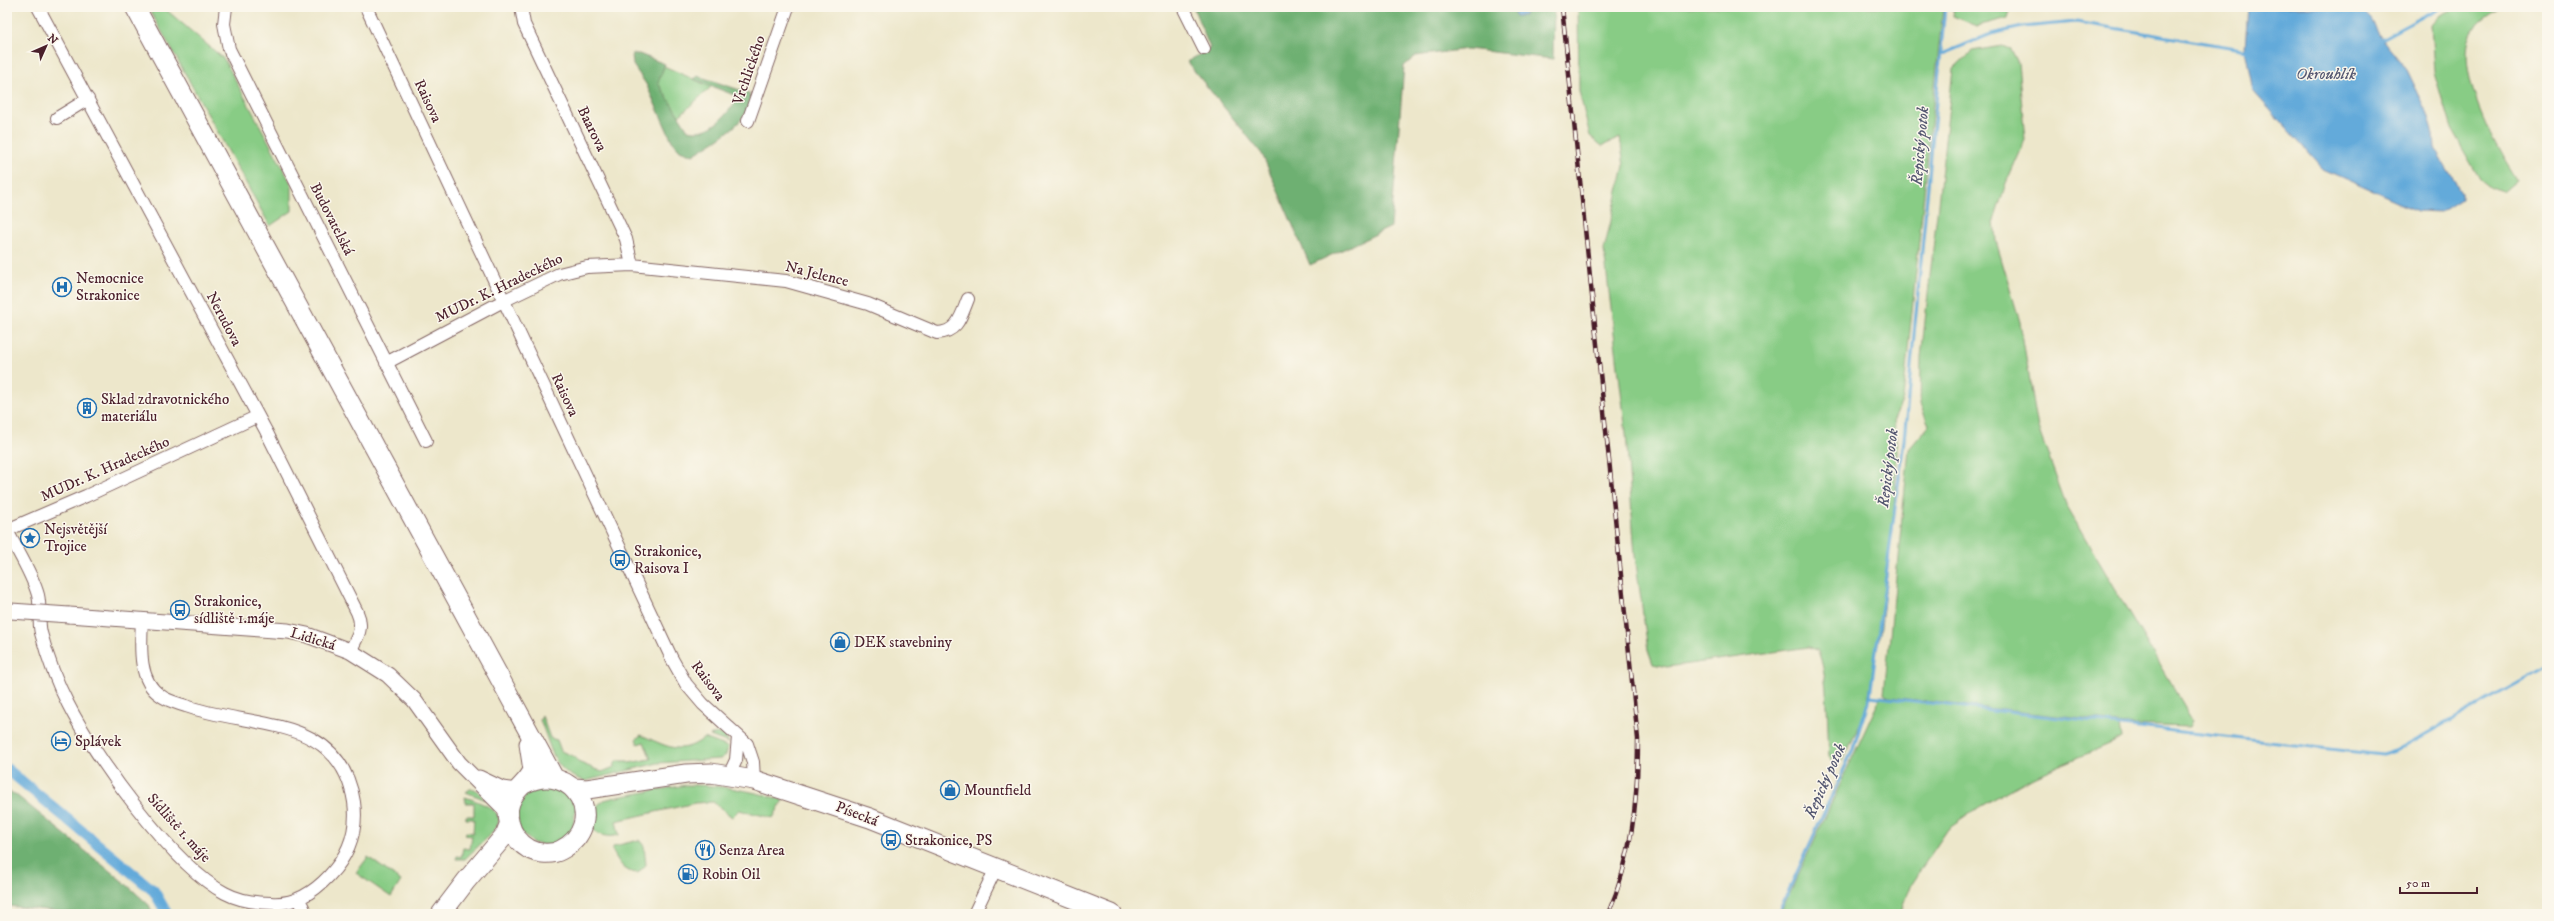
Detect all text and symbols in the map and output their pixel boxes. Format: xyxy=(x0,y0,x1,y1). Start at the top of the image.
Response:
north arrow xyxy=(26,26,66,66)
text: N xyxy=(44,31,61,48)
street label: Vrchlického xyxy=(728,33,770,108)
water label: Okrouhlík xyxy=(2296,64,2356,84)
street label: Raisova xyxy=(410,76,446,126)
street label: Baarova xyxy=(573,103,611,155)
water label: Řepický potok xyxy=(1906,105,1933,187)
street label: Budovatelská xyxy=(306,180,359,259)
street label: MUDr. K. Hradeckého xyxy=(432,249,566,327)
street label: Na Jelence xyxy=(783,257,851,291)
place label: Nemocnice Strakonice xyxy=(76,269,144,305)
hospital icon: Nemocnice Strakonice xyxy=(51,276,73,298)
street label: Nerudova xyxy=(202,289,246,350)
street label: Raisova xyxy=(547,370,583,420)
place label: Sklad zdravotnického materiálu xyxy=(101,390,229,426)
building icon: Sklad zdravotnického materiálu xyxy=(76,397,98,419)
water label: Řepický potok xyxy=(1873,427,1903,510)
street label: MUDr. K. Hradeckého xyxy=(37,432,173,506)
place label: Nejsvětější Trojice xyxy=(44,520,108,556)
place icon: Nejsvětější Trojice xyxy=(19,527,41,549)
place label: Strakonice, Raisova I xyxy=(634,542,702,578)
bus stop icon: Strakonice, Raisova I xyxy=(609,549,631,571)
place label: Strakonice, sídliště 1.máje xyxy=(194,592,275,628)
bus stop icon: Strakonice, sídliště 1.máje xyxy=(169,599,191,621)
street label: Lidická xyxy=(288,623,339,655)
shop icon: DEK stavebniny xyxy=(829,631,851,653)
place label: DEK stavebniny xyxy=(854,633,953,652)
street label: Raisova xyxy=(687,657,730,705)
hotel icon: Splávek xyxy=(50,730,72,752)
place label: Splávek xyxy=(75,732,122,751)
water label: Řepický potok xyxy=(1799,740,1850,822)
shop icon: Mountfield xyxy=(939,779,961,801)
place label: Mountfield xyxy=(964,781,1032,800)
street label: Sídliště 1. máje xyxy=(143,789,215,867)
street label: Písecká xyxy=(833,797,882,831)
bus stop icon: Strakonice, PS xyxy=(880,829,902,851)
place label: Strakonice, PS xyxy=(905,831,993,850)
restaurant icon: Senza Area xyxy=(694,839,716,861)
place label: Senza Area xyxy=(719,841,785,860)
fuel station icon: Robin Oil xyxy=(677,863,699,885)
place label: Robin Oil xyxy=(702,865,761,884)
scale bar xyxy=(2400,869,2477,895)
text: 50 m xyxy=(2406,876,2430,891)

